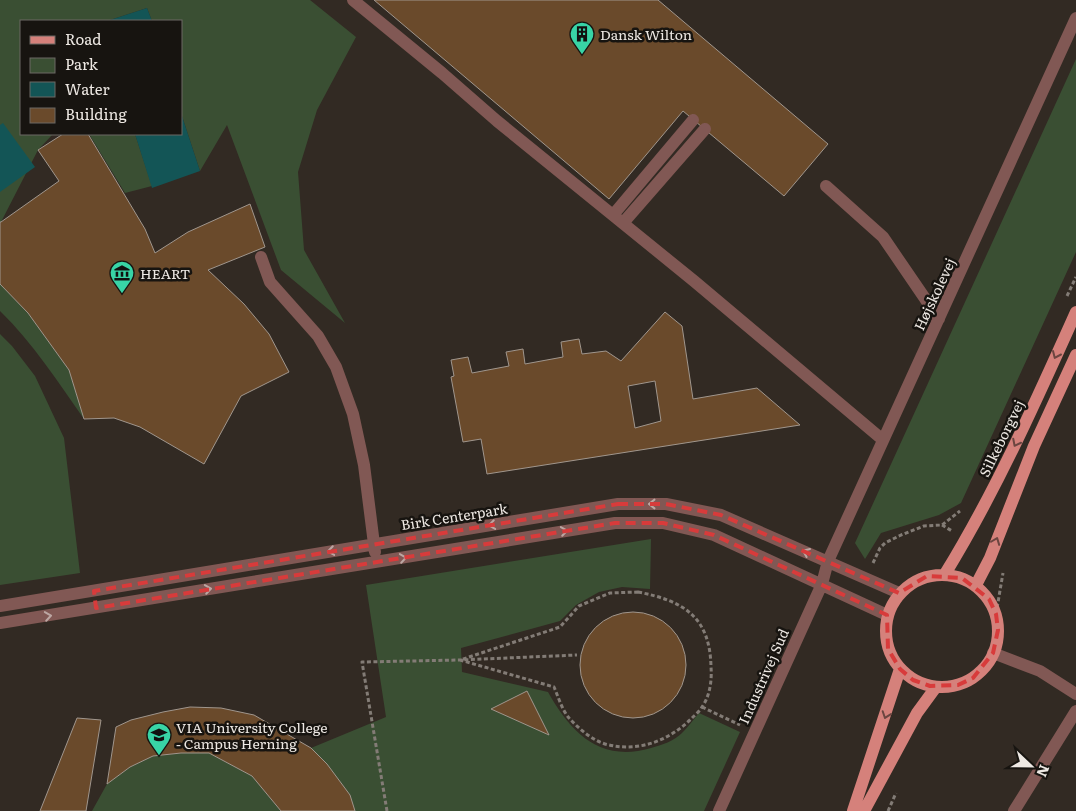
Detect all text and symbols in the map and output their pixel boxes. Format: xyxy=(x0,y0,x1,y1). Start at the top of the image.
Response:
legend xyxy=(20,20,182,135)
building icon: Dansk Wilton xyxy=(569,21,595,55)
place label: Dansk Wilton xyxy=(600,24,692,44)
text: Road xyxy=(65,27,101,50)
text: Park xyxy=(65,52,99,75)
text: Water xyxy=(65,77,110,100)
text: Building xyxy=(65,102,127,125)
street label: Højskolevej xyxy=(908,254,960,334)
museum icon: HEART xyxy=(109,260,135,294)
place label: HEART xyxy=(140,263,190,283)
one-way arrow xyxy=(1052,350,1063,359)
street label: Silkeborgvej xyxy=(974,396,1028,480)
one-way arrow xyxy=(1012,438,1022,447)
street label: Birk Centerpark xyxy=(399,498,509,534)
one-way arrow xyxy=(648,499,656,509)
one-way arrow xyxy=(487,519,496,529)
one-way arrow xyxy=(559,527,568,537)
one-way arrow xyxy=(990,537,1001,546)
one-way arrow xyxy=(327,546,336,556)
one-way arrow xyxy=(802,547,811,558)
one-way arrow xyxy=(399,553,408,563)
one-way arrow xyxy=(204,585,213,595)
one-way arrow xyxy=(44,611,52,621)
street label: Industrivej Sud xyxy=(733,625,793,727)
one-way arrow xyxy=(881,711,891,719)
place label: VIA University College - Campus Herning xyxy=(176,717,328,753)
school or university icon: VIA University College - Campus Herning xyxy=(146,722,172,756)
north arrow xyxy=(1006,741,1056,791)
text: N xyxy=(1032,762,1055,781)

